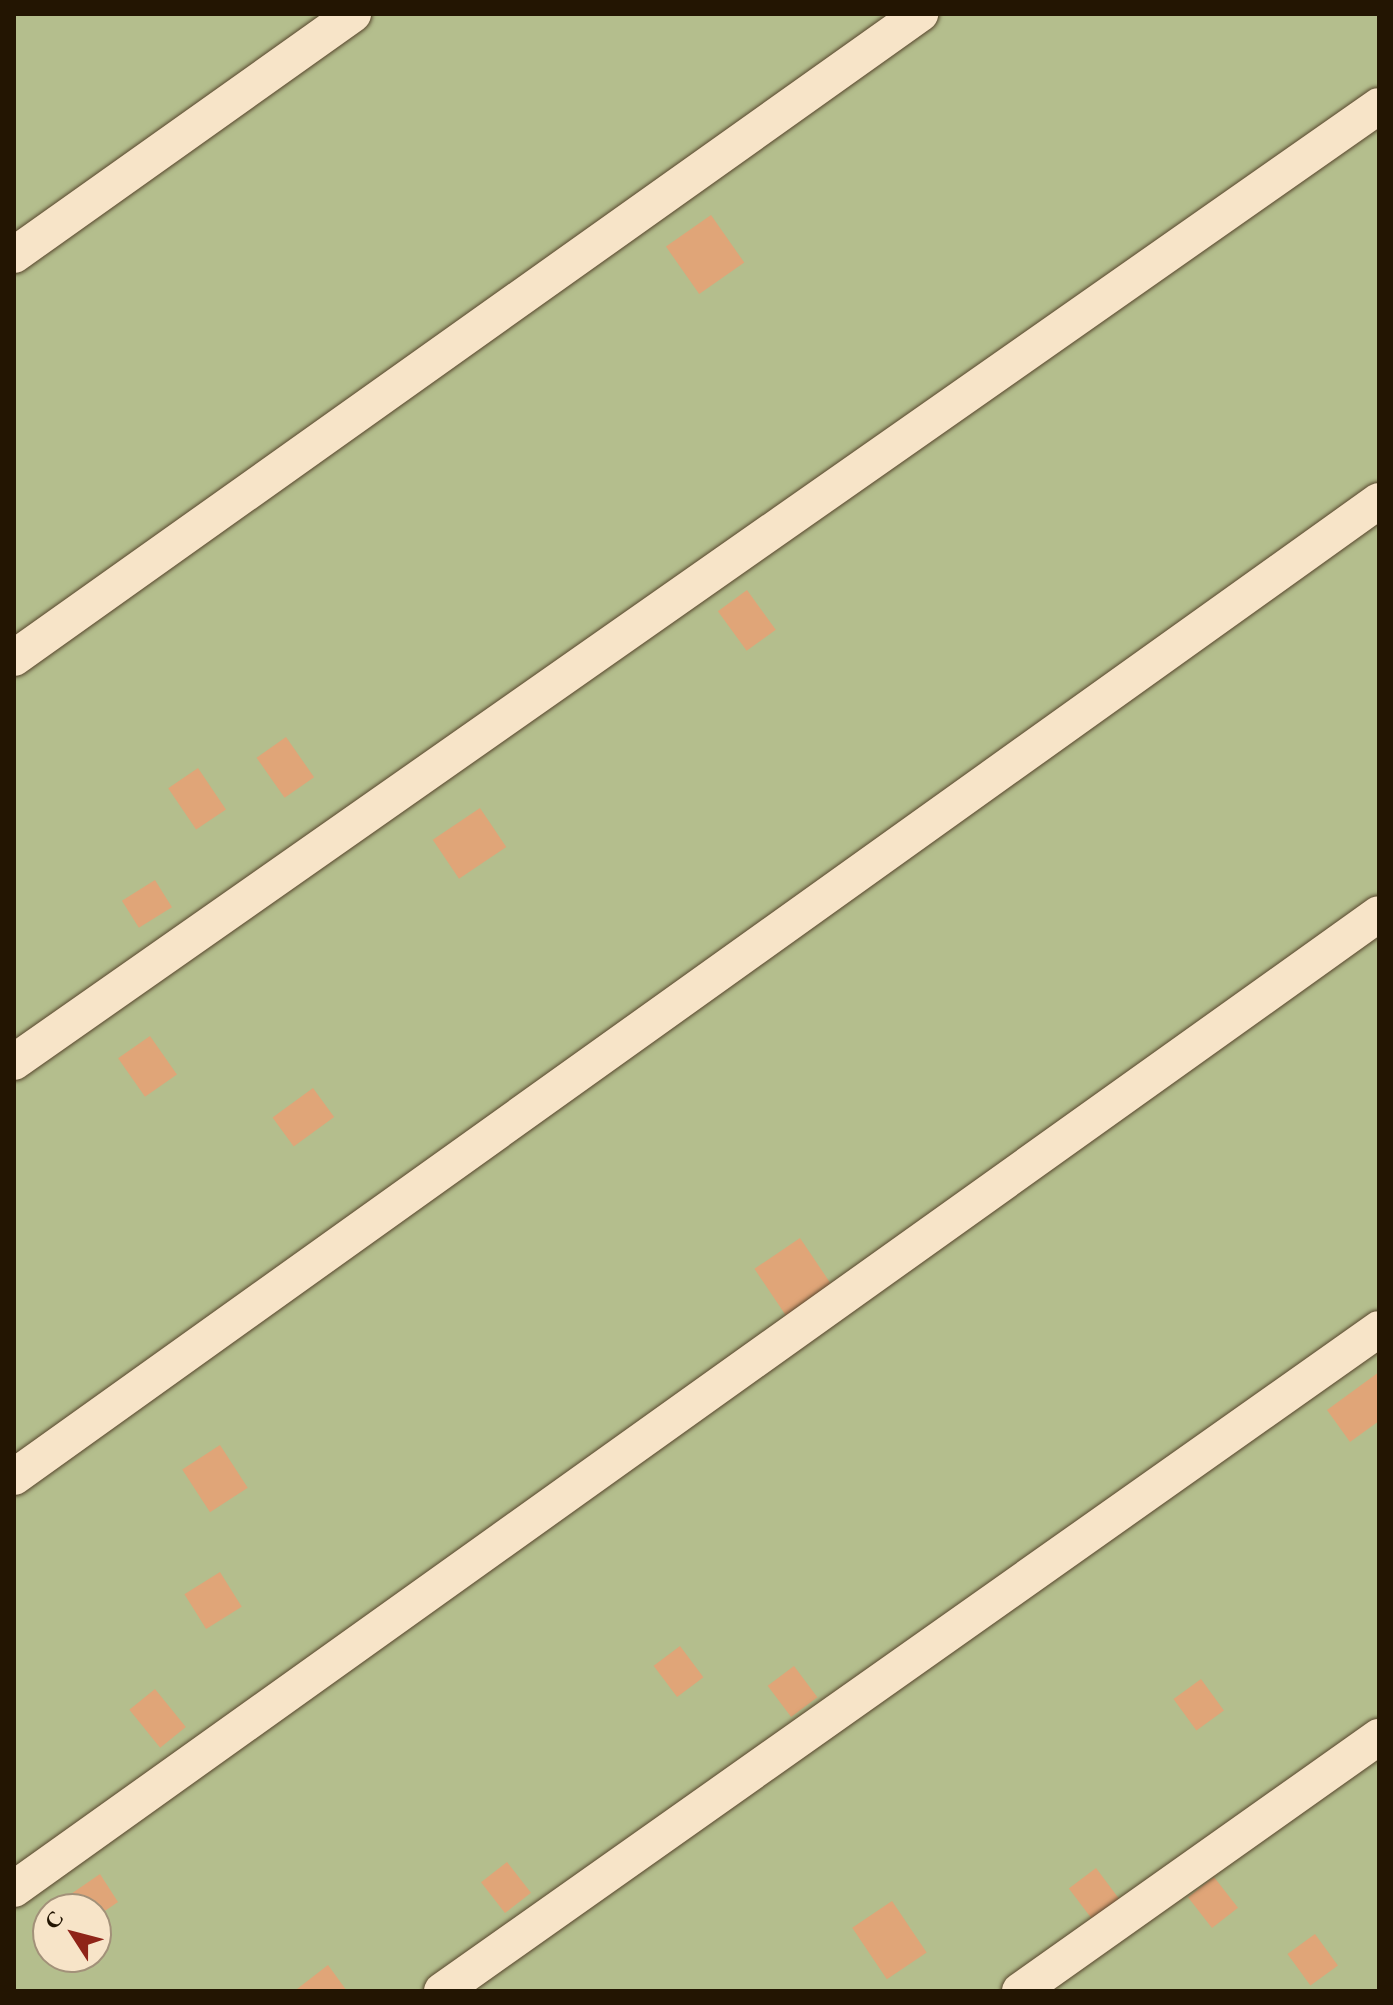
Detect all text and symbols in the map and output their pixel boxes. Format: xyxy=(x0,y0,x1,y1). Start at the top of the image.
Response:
north arrow xyxy=(32,1893,112,1973)
text: С xyxy=(37,1905,70,1935)

